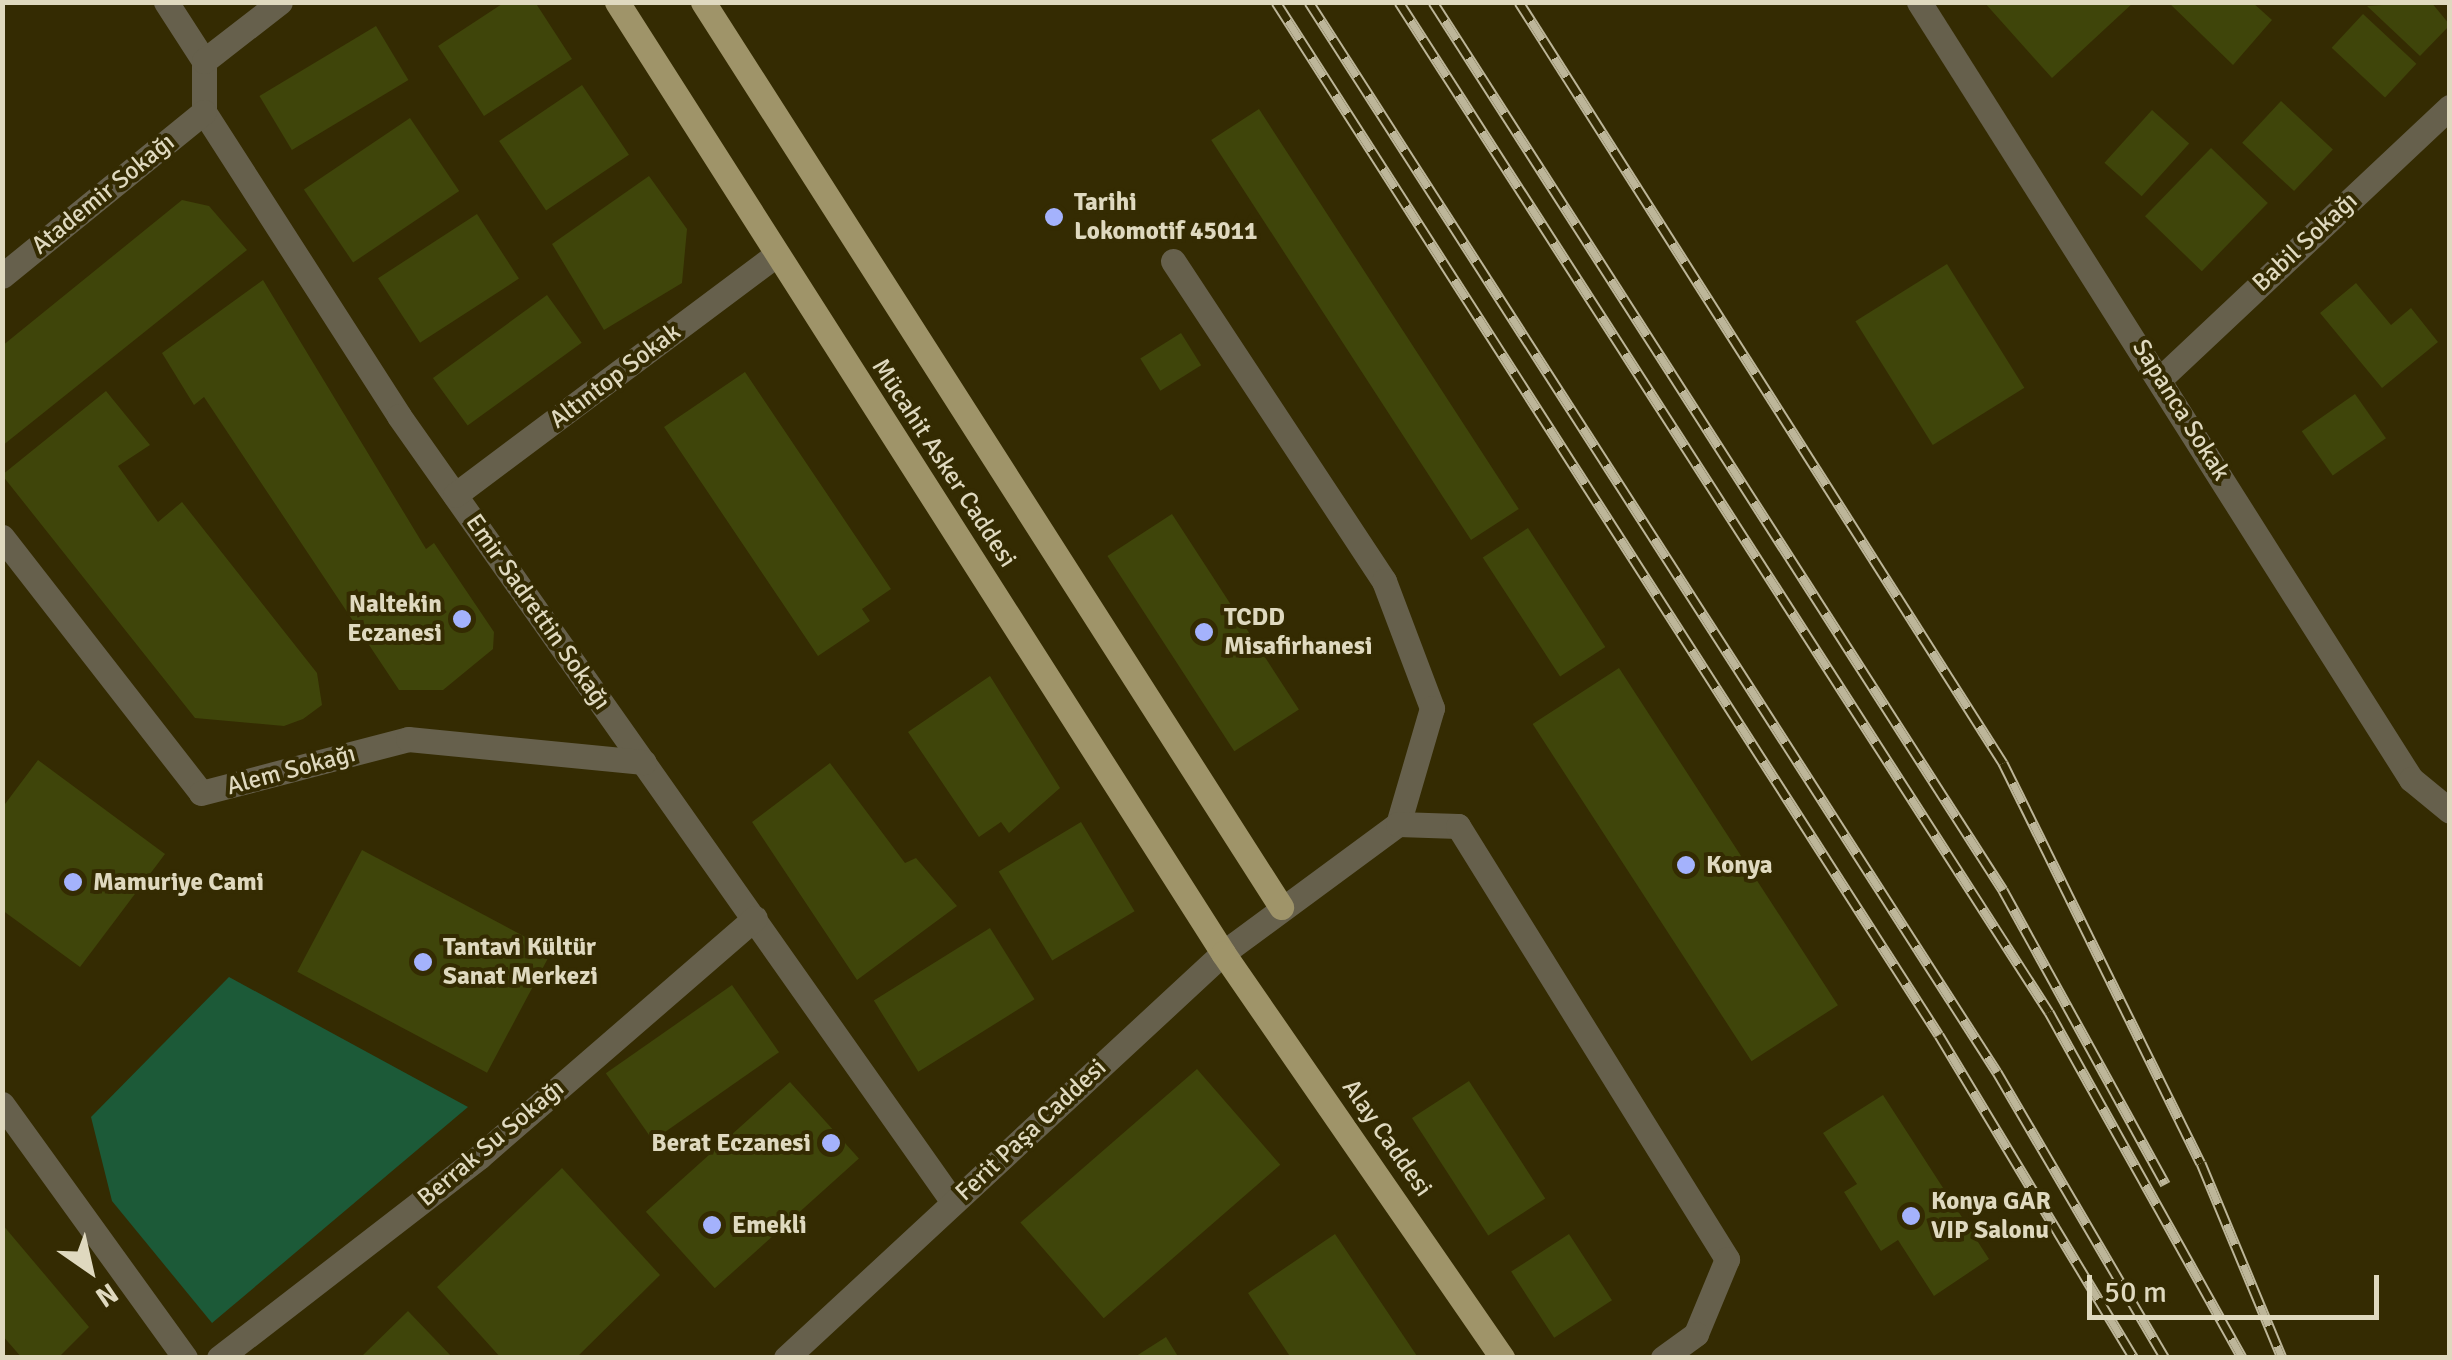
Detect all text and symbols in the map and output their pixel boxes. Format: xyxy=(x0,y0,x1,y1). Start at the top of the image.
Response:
street label: Atademir Sokağı xyxy=(25,127,181,261)
street label: Babil Sokağı xyxy=(2246,186,2364,298)
place label: Tarihi Lokomotif 45011 xyxy=(1074,188,1258,247)
marker: Tarihi Lokomotif 45011 xyxy=(1043,206,1065,228)
street label: Altıntop Sokak xyxy=(544,317,686,435)
street label: Sapanca Sokak xyxy=(2126,334,2236,486)
street label: Mücahit Asker Caddesi xyxy=(865,353,1023,573)
street label: Emir Sadrettin Sokağı xyxy=(459,508,617,716)
place label: Naltekin Eczanesi xyxy=(347,590,442,649)
place label: TCDD Misafirhanesi xyxy=(1224,603,1372,662)
marker: Naltekin Eczanesi xyxy=(451,608,473,630)
marker: TCDD Misafirhanesi xyxy=(1193,621,1215,643)
street label: Alem Sokağı xyxy=(223,738,359,802)
place label: Konya xyxy=(1706,850,1773,880)
marker: Konya xyxy=(1675,854,1697,876)
place label: Mamuriye Cami xyxy=(93,867,264,897)
marker: Mamuriye Cami xyxy=(62,871,84,893)
place label: Tantavi Kültür Sanat Merkezi xyxy=(443,933,598,992)
marker: Tantavi Kültür Sanat Merkezi xyxy=(412,951,434,973)
street label: Ferit Paşa Caddesi xyxy=(949,1053,1113,1207)
street label: Berrak Su Sokağı xyxy=(412,1073,570,1213)
street label: Alay Caddesi xyxy=(1336,1074,1438,1202)
place label: Berat Eczanesi xyxy=(651,1128,811,1158)
marker: Berat Eczanesi xyxy=(820,1132,842,1154)
place label: Konya GAR VIP Salonu xyxy=(1931,1187,2051,1246)
marker: Konya GAR VIP Salonu xyxy=(1900,1205,1922,1227)
place label: Emekli xyxy=(732,1210,807,1240)
marker: Emekli xyxy=(701,1214,723,1236)
north arrow xyxy=(40,1220,140,1320)
scale bar xyxy=(2092,1255,2384,1317)
text: 50 m xyxy=(2104,1274,2167,1311)
text: N xyxy=(89,1275,124,1314)

